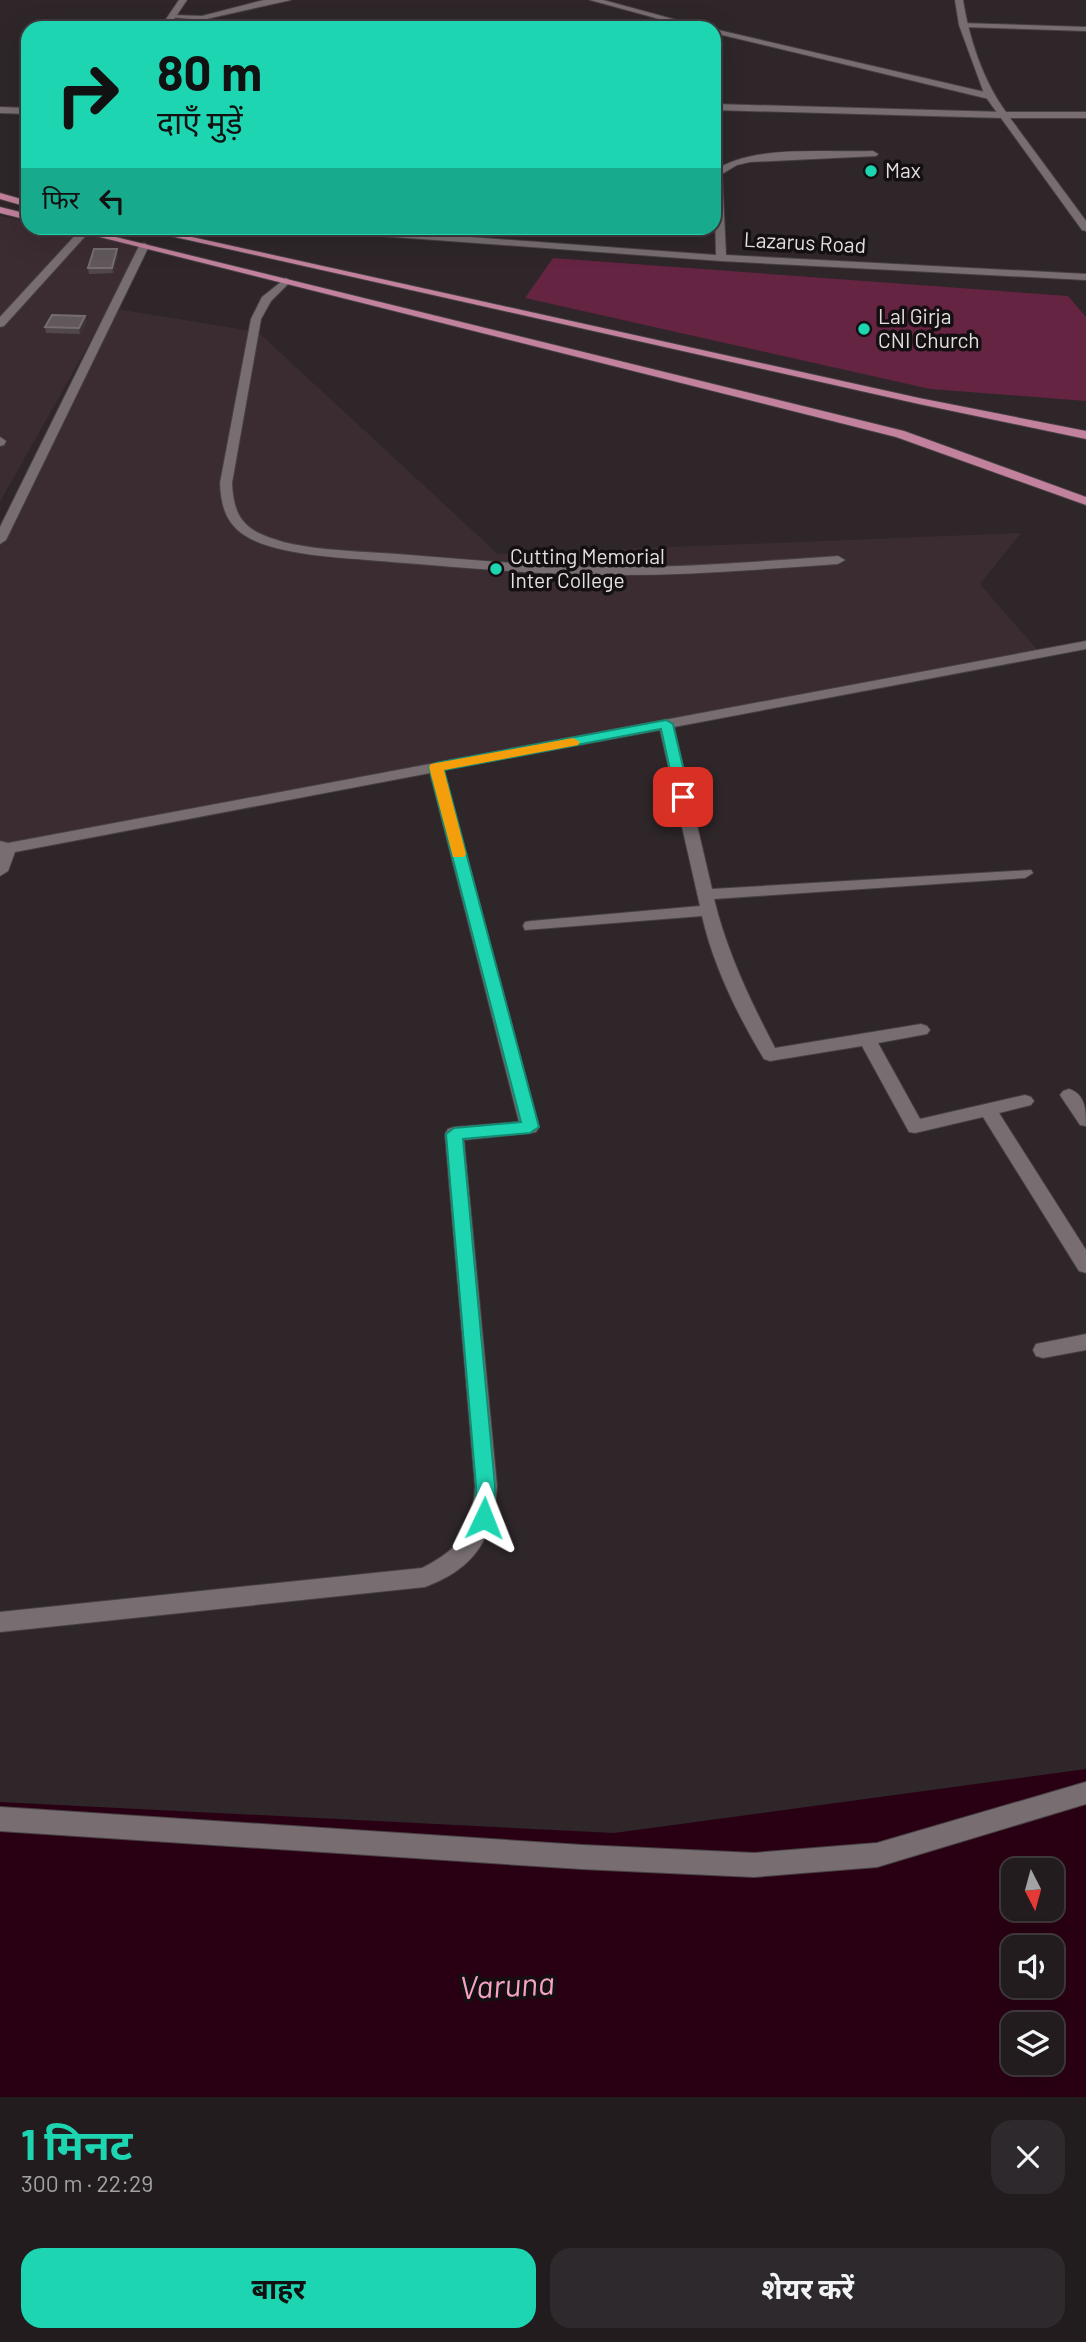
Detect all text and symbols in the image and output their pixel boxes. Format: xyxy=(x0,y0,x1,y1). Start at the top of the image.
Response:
text: 80 m xyxy=(157,42,262,101)
icon: right xyxy=(42,49,133,140)
text: दाएँ मुड़ें xyxy=(157,102,243,140)
place label: Max xyxy=(885,157,921,182)
marker: Max xyxy=(863,163,879,179)
icon: left xyxy=(93,182,131,220)
text: फिर xyxy=(42,183,79,214)
street label: Lazarus Road xyxy=(743,226,867,257)
place label: Lal Girja CNI Church xyxy=(878,303,980,352)
marker: Lal Girja CNI Church xyxy=(856,321,872,337)
place label: Cutting Memorial Inter College xyxy=(510,543,665,592)
marker: Cutting Memorial Inter College xyxy=(488,561,504,577)
pin xyxy=(653,767,713,827)
icon: arrive xyxy=(664,778,702,816)
position arrow xyxy=(447,1481,521,1555)
north arrow xyxy=(1001,1858,1064,1922)
map controls xyxy=(1001,1858,1064,2075)
button: sound xyxy=(1001,1935,1064,1998)
water label: Varuna xyxy=(458,1963,556,2005)
button: layers xyxy=(1001,2012,1064,2075)
text: 1 मिनट xyxy=(21,2118,132,2168)
button: close xyxy=(991,2120,1065,2194)
text: 300 m · 22:29 xyxy=(21,2169,153,2197)
button: बाहर xyxy=(21,2248,536,2328)
button: शेयर करें xyxy=(550,2248,1065,2328)

